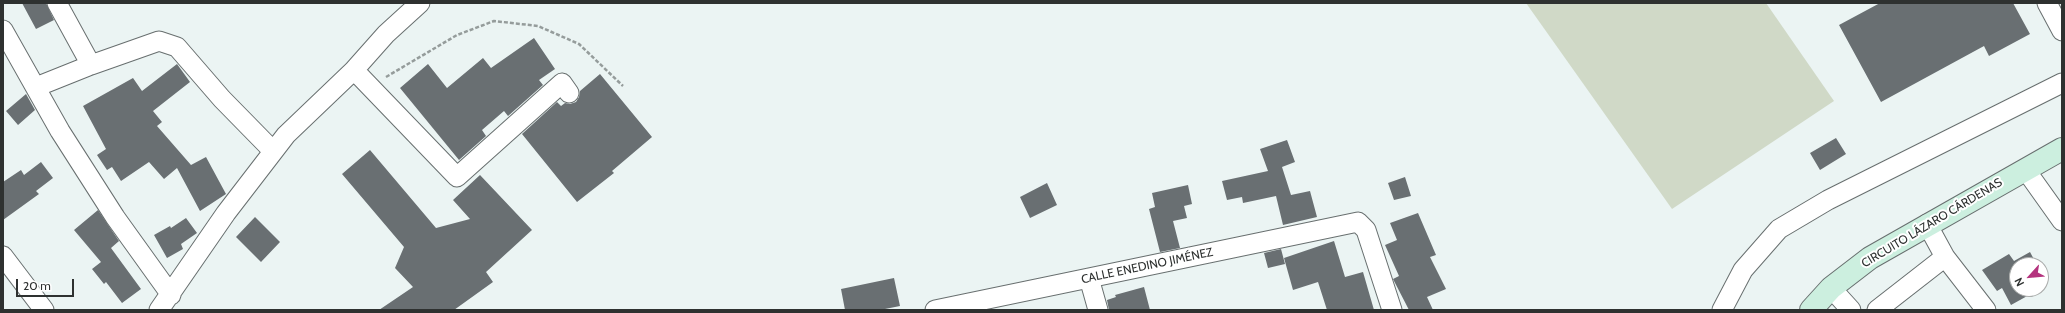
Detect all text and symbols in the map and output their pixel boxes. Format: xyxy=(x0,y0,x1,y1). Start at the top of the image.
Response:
street label: CIRCUITO LÁZARO CÁRDENAS xyxy=(1859,175,2005,271)
street label: CALLE ENEDINO JIMÉNEZ xyxy=(1080,245,1214,287)
north arrow xyxy=(2009,257,2049,297)
scale bar xyxy=(18,271,76,297)
text: N xyxy=(2011,275,2027,289)
text: 20 m xyxy=(23,278,51,293)

